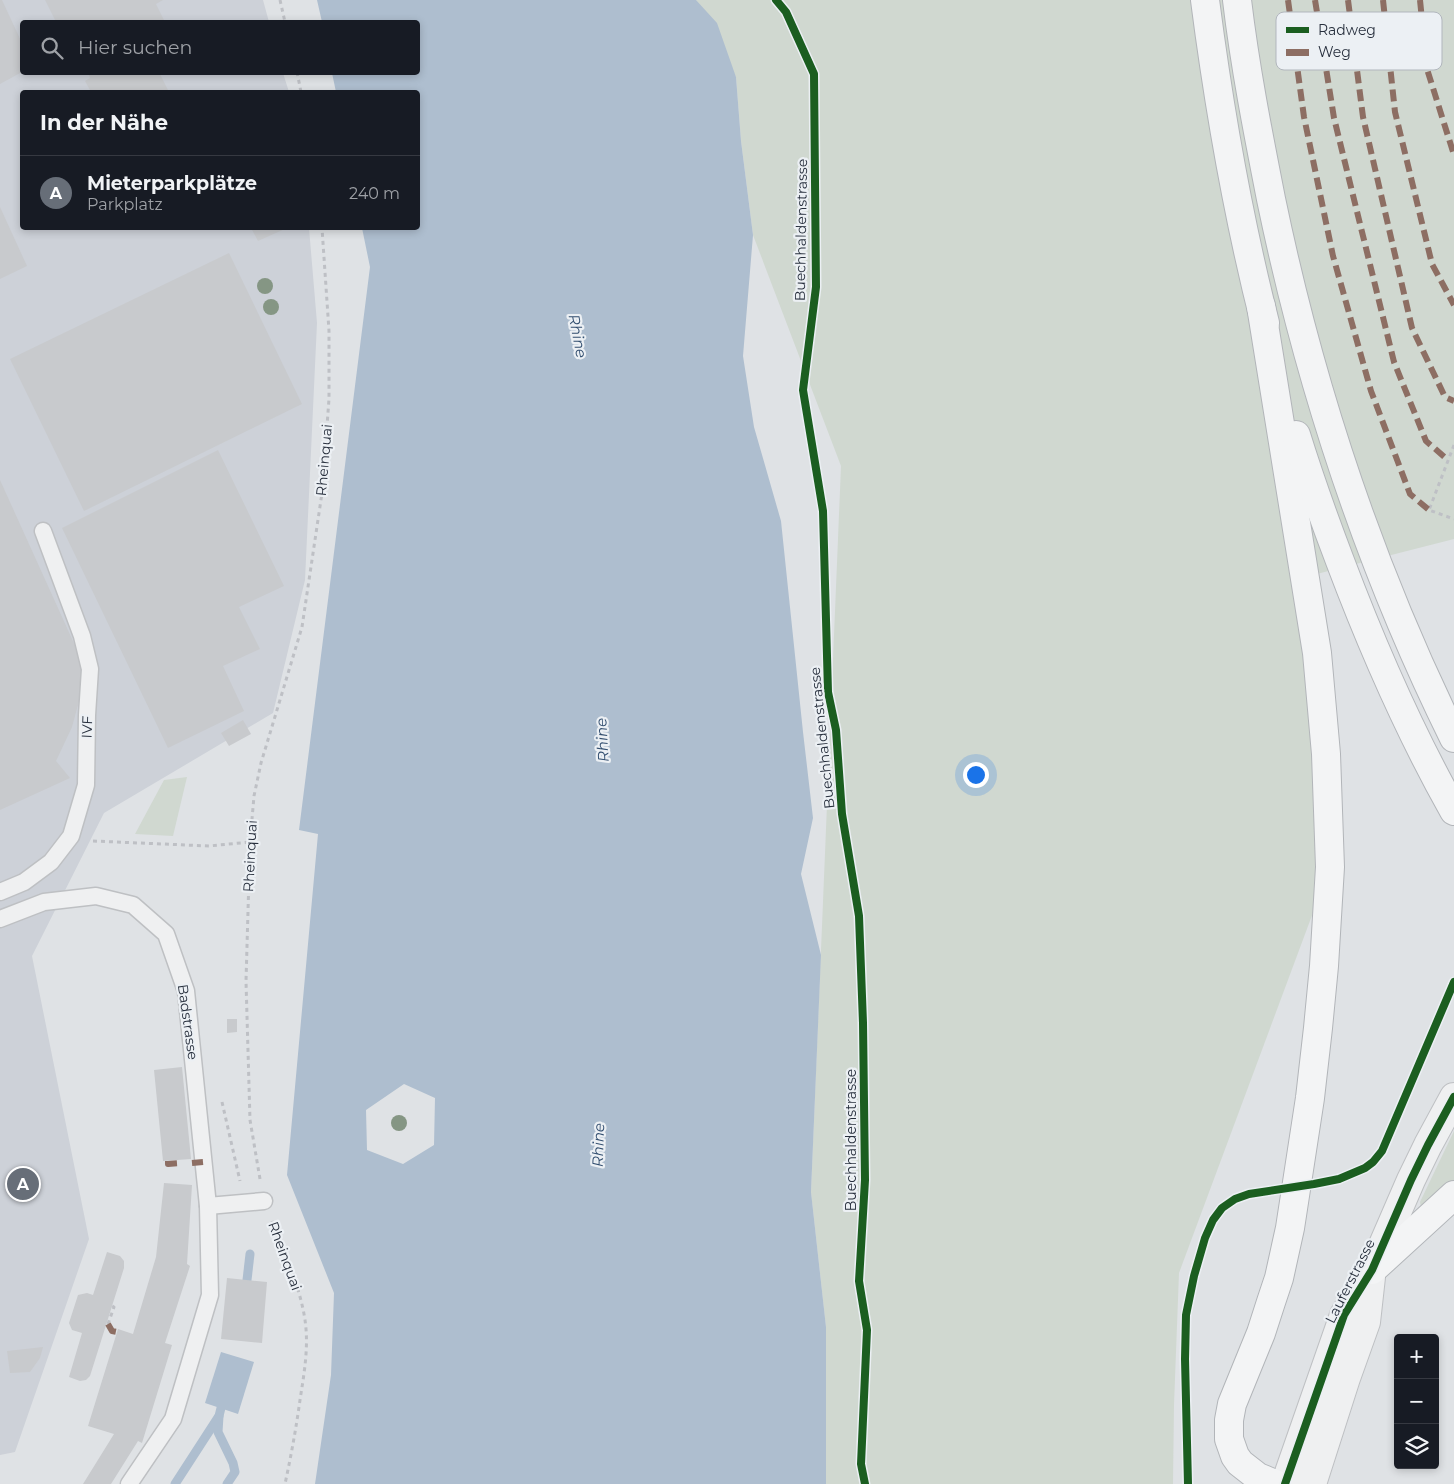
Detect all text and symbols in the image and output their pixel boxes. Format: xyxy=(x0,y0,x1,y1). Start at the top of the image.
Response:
legend xyxy=(1276,12,1442,70)
search box xyxy=(20,20,420,75)
text: Radweg xyxy=(1318,21,1376,39)
icon: search xyxy=(38,34,66,62)
text: Hier suchen xyxy=(78,36,192,59)
text: Weg xyxy=(1318,43,1351,61)
text: In der Nähe xyxy=(40,110,168,135)
street label: Buechhaldenstrasse xyxy=(791,159,811,301)
text: Mieterparkplätze xyxy=(87,172,257,195)
text: A xyxy=(50,184,62,203)
text: 240 m xyxy=(349,184,400,203)
text: Parkplatz xyxy=(87,195,163,214)
water label: Rhine xyxy=(564,312,592,360)
street label: Rheinquai xyxy=(312,423,336,497)
street label: Buechhaldenstrasse xyxy=(806,666,838,810)
street label: IVF xyxy=(78,715,96,739)
water label: Rhine xyxy=(591,717,613,763)
your location xyxy=(963,762,989,788)
street label: Rheinquai xyxy=(239,819,261,893)
street label: Badstrasse xyxy=(174,983,202,1061)
street label: Buechhaldenstrasse xyxy=(842,1069,860,1211)
water label: Rhine xyxy=(588,1123,608,1167)
pin: A xyxy=(7,1165,39,1203)
street label: Rheinquai xyxy=(264,1219,306,1293)
street label: Lauferstrasse xyxy=(1321,1236,1379,1326)
map controls xyxy=(1394,1334,1439,1469)
button: + xyxy=(1394,1334,1439,1379)
button: − xyxy=(1394,1379,1439,1424)
button: layers xyxy=(1394,1424,1439,1469)

